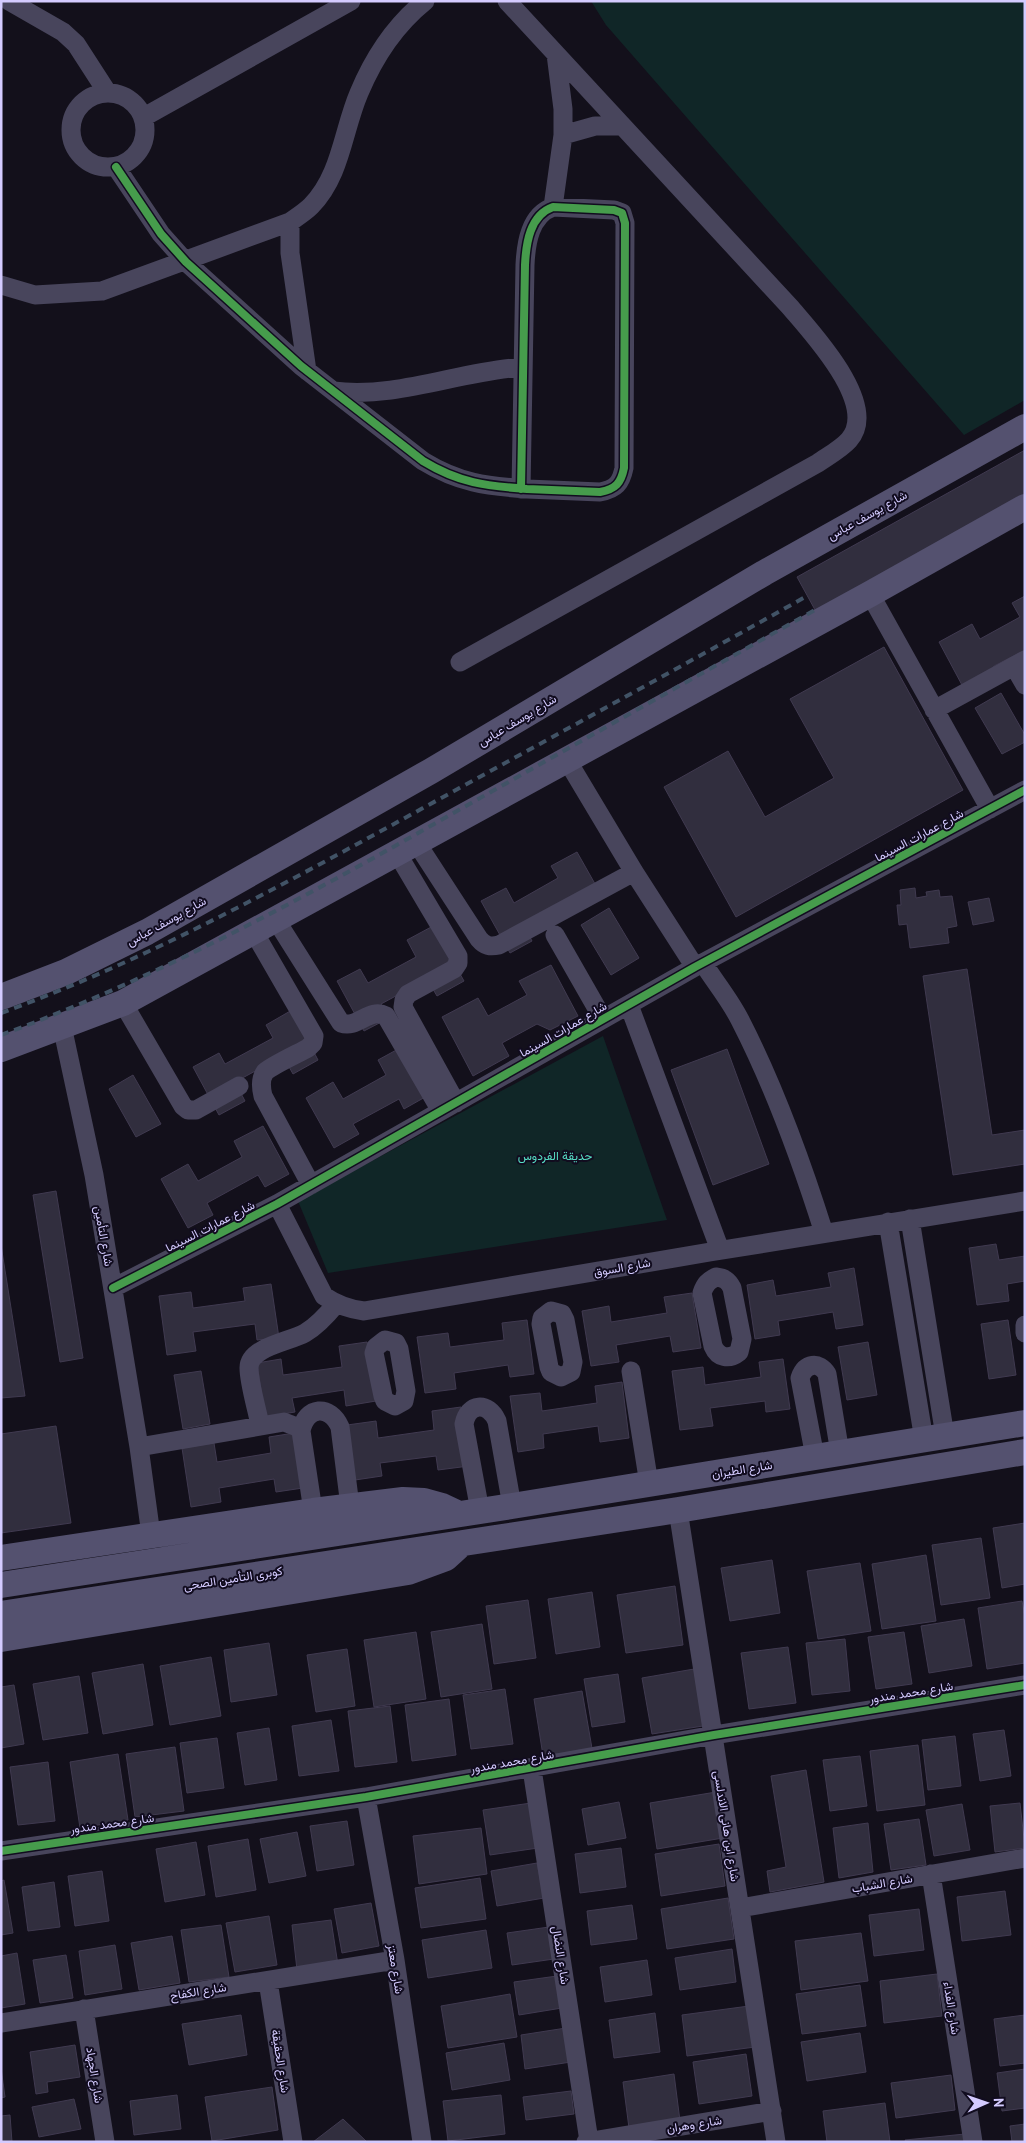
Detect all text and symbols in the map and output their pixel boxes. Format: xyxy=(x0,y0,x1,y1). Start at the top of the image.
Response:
street label: شارع يوسف عباس xyxy=(825,487,910,545)
street label: شارع يوسف عباس xyxy=(475,691,560,751)
street label: شارع عمارات السينما xyxy=(872,805,967,866)
street label: شارع يوسف عباس xyxy=(124,893,209,951)
street label: شارع عمارات السينما xyxy=(517,998,610,1062)
park label: حديقة الفردوس xyxy=(518,1148,592,1164)
street label: شارع عمارات السينما xyxy=(163,1197,258,1257)
street label: شارع التأمين xyxy=(89,1205,117,1268)
street label: شارع السوق xyxy=(592,1255,652,1281)
street label: شارع الطيران xyxy=(711,1457,774,1483)
street label: كوبرى التأمين الصحى xyxy=(182,1563,284,1594)
street label: شارع محمد مندور xyxy=(867,1678,954,1708)
street label: شارع محمد مندور xyxy=(468,1746,555,1778)
street label: شارع ابن هانى الاندلسى xyxy=(709,1769,743,1883)
street label: شارع محمد مندور xyxy=(68,1810,155,1838)
street label: شارع الشباب xyxy=(850,1870,914,1898)
street label: شارع النضال xyxy=(547,1925,573,1986)
street label: شارع معتز xyxy=(383,1942,407,1995)
street label: شارع الكفاح xyxy=(169,1979,228,2005)
street label: شارع الفداء xyxy=(938,1980,964,2036)
street label: شارع الحقيقة xyxy=(267,2028,293,2094)
street label: شارع الجهاد xyxy=(81,2046,107,2104)
north arrow xyxy=(961,2078,1011,2128)
text: N xyxy=(990,2098,1008,2107)
street label: شارع وهران xyxy=(665,2112,723,2138)

